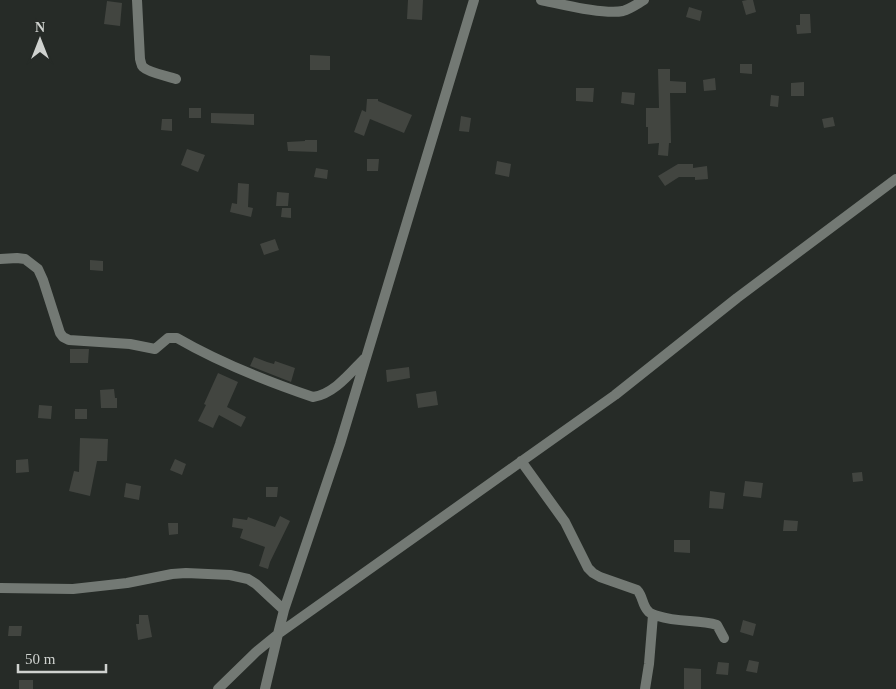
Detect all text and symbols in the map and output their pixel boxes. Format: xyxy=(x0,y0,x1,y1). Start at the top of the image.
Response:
north arrow xyxy=(15,15,65,65)
text: N xyxy=(35,20,45,35)
scale bar xyxy=(18,642,105,674)
text: 50 m xyxy=(25,651,56,667)

